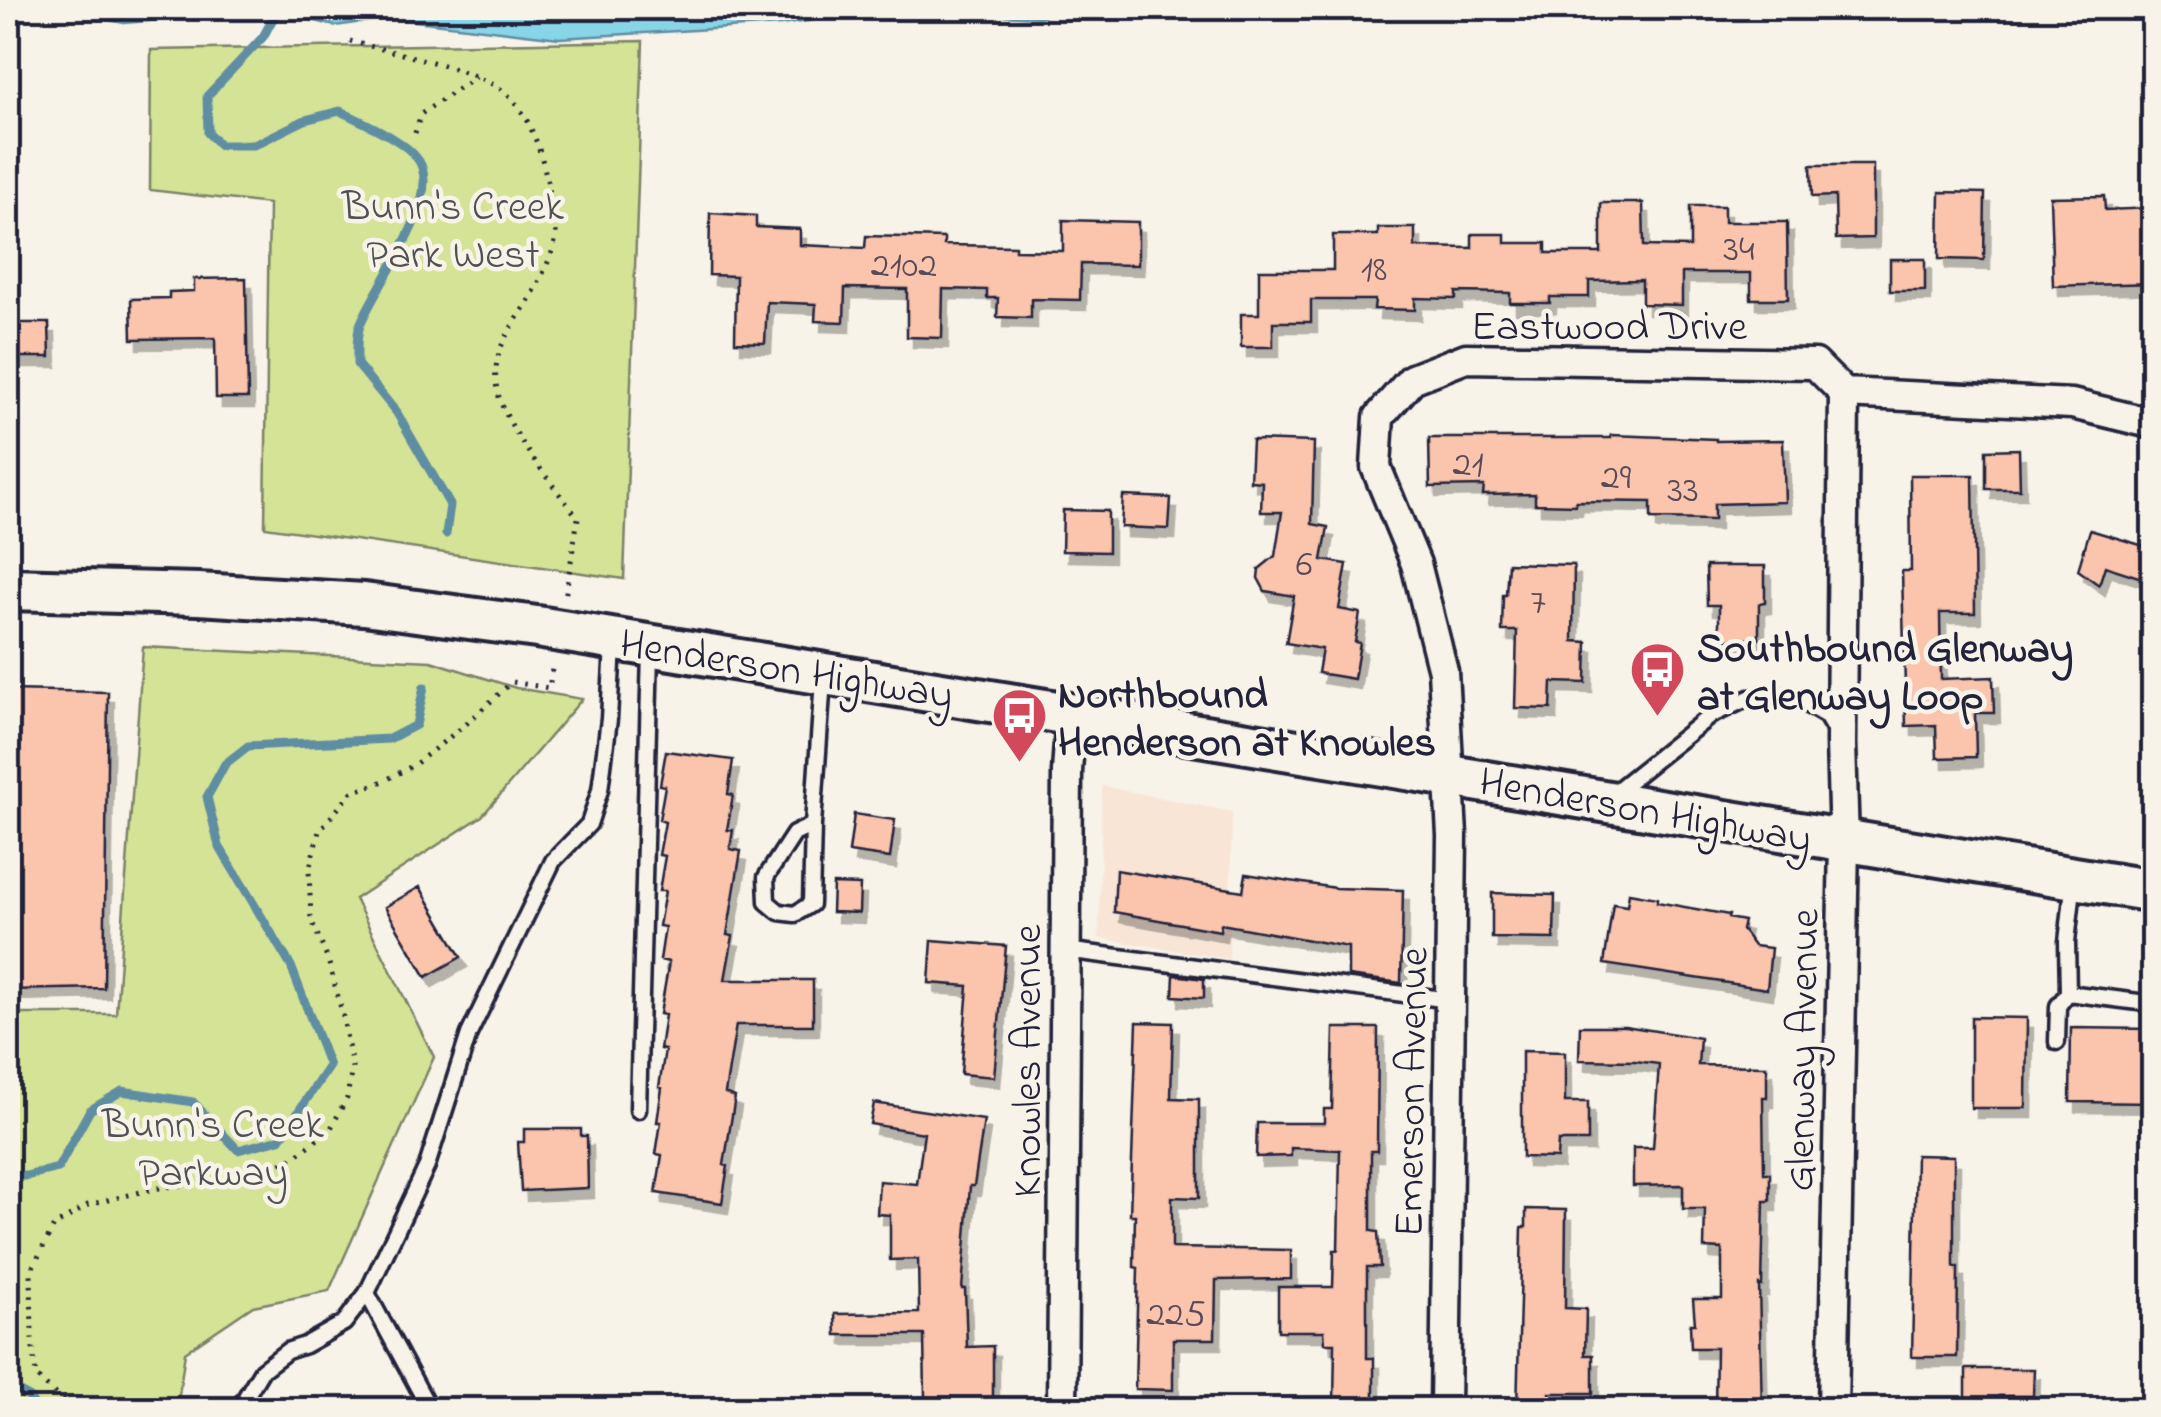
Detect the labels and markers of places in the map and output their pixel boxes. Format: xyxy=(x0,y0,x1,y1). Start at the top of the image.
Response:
place label: Southbound Glenway at Glenway Loop xyxy=(1697,620,2073,729)
bus stop icon: Southbound Glenway at Glenway Loop xyxy=(1628,640,1688,719)
place label: Northbound Henderson at Knowles xyxy=(1058,666,1436,775)
bus stop icon: Northbound Henderson at Knowles xyxy=(989,686,1049,765)

